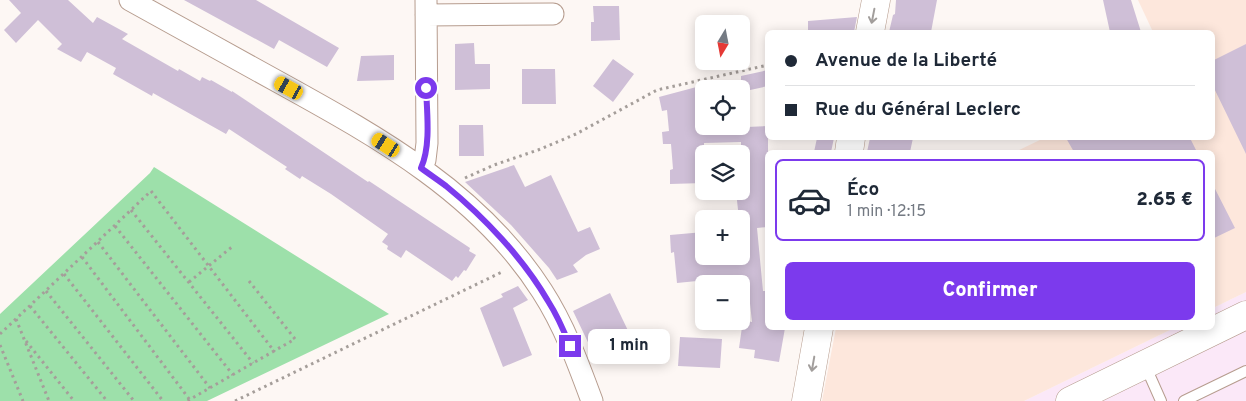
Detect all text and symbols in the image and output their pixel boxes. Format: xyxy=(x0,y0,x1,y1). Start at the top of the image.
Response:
one-way arrow xyxy=(868,8,877,24)
north arrow xyxy=(695,15,750,70)
map controls xyxy=(695,15,750,330)
text: Avenue de la Liberté xyxy=(815,49,997,73)
car xyxy=(272,74,305,102)
route start xyxy=(415,77,437,99)
button: locate xyxy=(695,80,750,135)
text: Rue du Général Leclerc xyxy=(815,98,1021,122)
car xyxy=(369,131,402,159)
button: layers xyxy=(695,145,750,200)
icon: car xyxy=(787,178,832,223)
text: Éco xyxy=(847,178,879,202)
text: 2.65 € xyxy=(1136,188,1193,212)
text: 1 min · 12:15 xyxy=(847,202,926,222)
button: + xyxy=(695,210,750,265)
button: Confirmer xyxy=(785,262,1195,320)
button: − xyxy=(695,275,750,330)
callout: 1 min xyxy=(588,328,670,364)
route end xyxy=(559,335,581,357)
text: 1 min xyxy=(609,336,649,356)
one-way arrow xyxy=(807,356,817,372)

